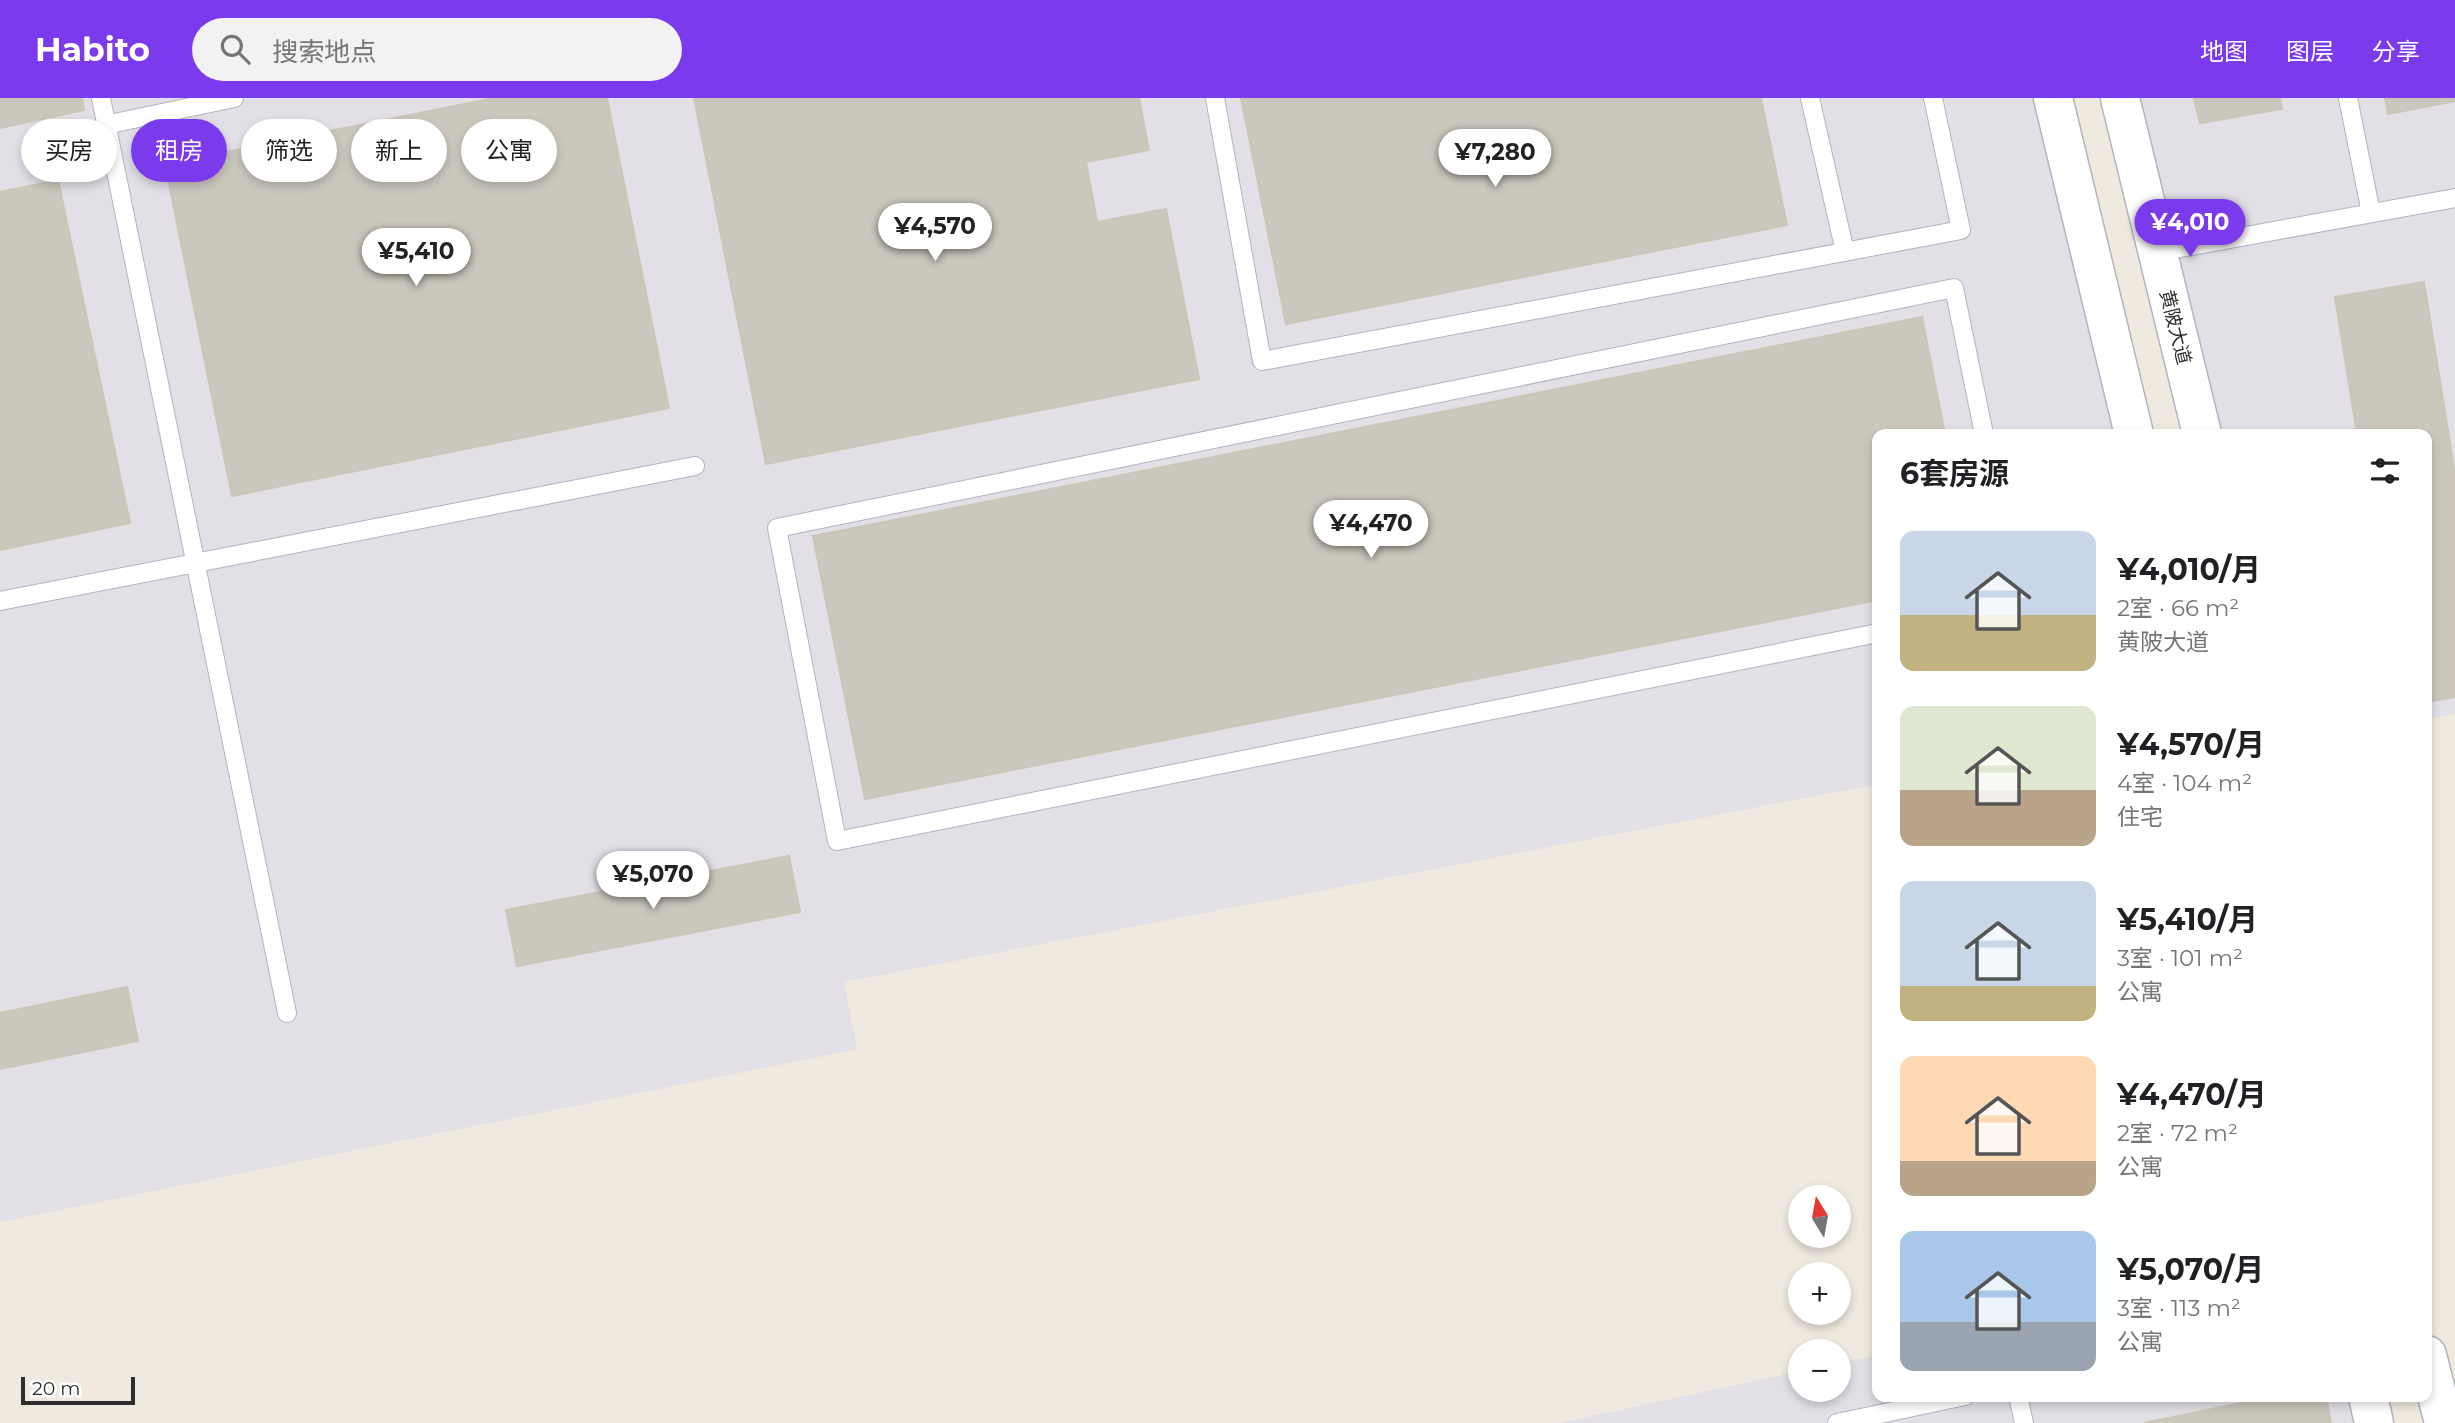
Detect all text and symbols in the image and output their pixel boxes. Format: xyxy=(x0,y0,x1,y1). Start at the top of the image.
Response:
search box xyxy=(192,18,682,81)
text: Habito xyxy=(35,29,150,69)
icon: search xyxy=(216,30,254,68)
text: 搜索地点 xyxy=(272,36,376,68)
text: 地图 xyxy=(2200,37,2248,66)
text: 图层 xyxy=(2286,37,2334,66)
text: 分享 xyxy=(2372,37,2420,66)
chip: 买房 xyxy=(21,119,117,182)
chip: 租房 xyxy=(131,119,227,182)
chip: 筛选 xyxy=(241,119,337,182)
chip: 新上 xyxy=(351,119,447,182)
chip: 公寓 xyxy=(461,119,557,182)
pin: ¥7,280 xyxy=(1438,130,1552,189)
text: ¥7,280 xyxy=(1454,138,1536,166)
pin: ¥4,010 xyxy=(2133,200,2247,259)
pin: ¥4,570 xyxy=(878,204,992,263)
text: ¥4,010 xyxy=(2151,208,2229,236)
text: ¥4,570 xyxy=(894,212,976,240)
pin: ¥5,410 xyxy=(359,228,473,288)
text: ¥5,410 xyxy=(378,237,454,265)
street label: 黄陂大道 xyxy=(2155,287,2196,367)
icon: filters xyxy=(2366,452,2404,490)
text: 6套房源 xyxy=(1900,455,2009,492)
pin: ¥4,470 xyxy=(1314,500,1428,560)
text: ¥4,470 xyxy=(1329,509,1413,537)
text: ¥4,010/月 xyxy=(2117,551,2261,588)
icon: home xyxy=(1956,559,2040,643)
text: 2室 · 66 m² xyxy=(2117,594,2239,622)
text: 黄陂大道 xyxy=(2117,628,2209,656)
text: ¥4,570/月 xyxy=(2117,726,2265,763)
icon: home xyxy=(1956,734,2040,818)
text: 4室 · 104 m² xyxy=(2117,769,2252,797)
text: 住宅 xyxy=(2117,803,2163,831)
pin: ¥5,070 xyxy=(596,852,710,911)
text: ¥5,070 xyxy=(612,860,694,888)
text: ¥5,410/月 xyxy=(2117,901,2258,938)
icon: home xyxy=(1956,909,2040,993)
text: 3室 · 101 m² xyxy=(2117,944,2243,972)
text: 公寓 xyxy=(2117,978,2163,1006)
text: ¥4,470/月 xyxy=(2117,1076,2267,1113)
icon: home xyxy=(1956,1084,2040,1168)
text: 2室 · 72 m² xyxy=(2117,1119,2238,1147)
text: 公寓 xyxy=(2117,1153,2163,1181)
north arrow xyxy=(1788,1185,1852,1248)
map controls xyxy=(1788,1185,1851,1402)
text: ¥5,070/月 xyxy=(2117,1251,2264,1288)
icon: home xyxy=(1956,1259,2040,1343)
button: + xyxy=(1788,1262,1851,1325)
text: 3室 · 113 m² xyxy=(2117,1294,2241,1322)
text: 公寓 xyxy=(2117,1328,2163,1356)
button: − xyxy=(1788,1339,1851,1402)
scale bar xyxy=(21,1374,135,1406)
text: 20 m xyxy=(32,1377,80,1400)

